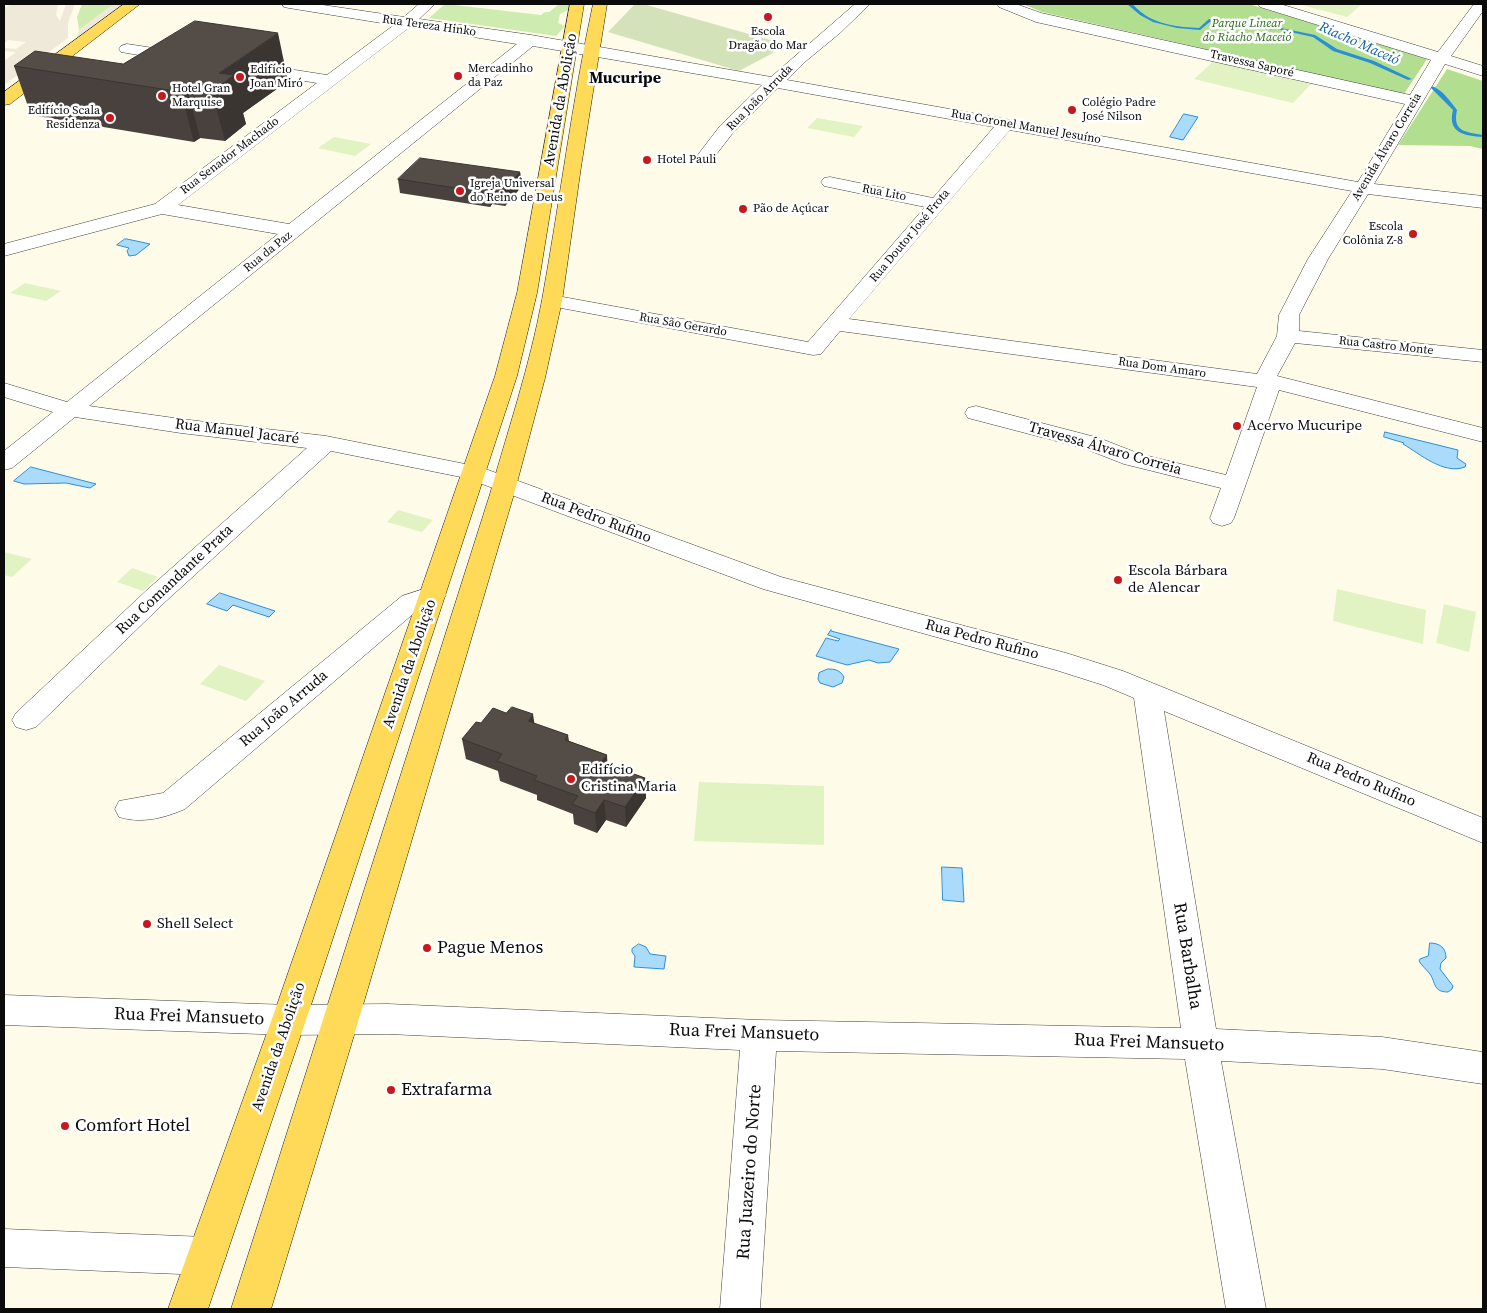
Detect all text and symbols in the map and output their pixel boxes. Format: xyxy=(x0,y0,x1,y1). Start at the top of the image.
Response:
marker: Escola Dragão do Mar xyxy=(762,11,774,23)
street label: Rua Tereza Hinko xyxy=(381,12,477,40)
park label: Parque Linear do Riacho Maceió xyxy=(1203,17,1291,45)
water label: Riacho Maceió xyxy=(1316,19,1402,69)
place label: Escola Dragão do Mar xyxy=(729,25,807,53)
street label: Avenida da Abolição xyxy=(540,32,582,168)
street label: Travessa Saporé xyxy=(1209,47,1295,81)
place label: Mercadinho da Paz xyxy=(468,62,533,90)
street label: Rua João Arruda xyxy=(724,62,796,134)
place label: Edifício Joan Miró xyxy=(250,63,303,91)
district label: Mucuripe xyxy=(589,69,661,89)
marker: Mercadinho da Paz xyxy=(452,70,464,82)
marker: Edifício Joan Miró xyxy=(234,71,246,83)
place label: Hotel Gran Marquise xyxy=(172,82,230,110)
marker: Hotel Gran Marquise xyxy=(156,90,168,102)
street label: Avenida Álvaro Correia xyxy=(1349,90,1425,204)
place label: Colégio Padre José Nilson xyxy=(1082,96,1156,124)
place label: Edifício Scala Residenza xyxy=(28,104,100,132)
marker: Colégio Padre José Nilson xyxy=(1066,104,1078,116)
street label: Rua Coronel Manuel Jesuíno xyxy=(950,107,1102,147)
marker: Edifício Scala Residenza xyxy=(104,112,116,124)
street label: Rua Senador Machado xyxy=(178,114,282,198)
place label: Hotel Pauli xyxy=(657,153,716,167)
marker: Hotel Pauli xyxy=(641,154,653,166)
place label: Igreja Universal do Reino de Deus xyxy=(470,177,563,205)
street label: Rua Lito xyxy=(861,182,907,204)
marker: Igreja Universal do Reino de Deus xyxy=(454,185,466,197)
street label: Rua Doutor José Frota xyxy=(867,187,953,285)
place label: Pão de Açúcar xyxy=(753,202,829,216)
marker: Pão de Açúcar xyxy=(737,203,749,215)
place label: Escola Colônia Z-8 xyxy=(1343,220,1403,248)
street label: Rua da Paz xyxy=(241,228,295,276)
marker: Escola Colônia Z-8 xyxy=(1407,228,1419,240)
street label: Rua São Gerardo xyxy=(638,310,728,340)
street label: Rua Castro Monte xyxy=(1338,334,1434,358)
street label: Rua Dom Amaro xyxy=(1117,355,1207,381)
street label: Rua Manuel Jacaré xyxy=(174,415,300,449)
place label: Acervo Mucuripe xyxy=(1247,417,1362,435)
street label: Travessa Álvaro Correia xyxy=(1026,419,1184,479)
marker: Acervo Mucuripe xyxy=(1231,420,1243,432)
street label: Rua Pedro Rufino xyxy=(538,489,654,547)
street label: Rua Comandante Prata xyxy=(113,521,237,639)
place label: Escola Bárbara de Alencar xyxy=(1128,562,1228,597)
marker: Escola Bárbara de Alencar xyxy=(1112,574,1124,586)
street label: Avenida da Abolição xyxy=(379,597,441,731)
street label: Rua Pedro Rufino xyxy=(923,616,1041,664)
street label: Rua João Arruda xyxy=(236,667,332,751)
street label: Rua Pedro Rufino xyxy=(1304,749,1418,811)
place label: Edifício Cristina Maria xyxy=(581,761,677,796)
marker: Edifício Cristina Maria xyxy=(565,773,577,785)
street label: Rua Barbalha xyxy=(1168,901,1206,1011)
place label: Shell Select xyxy=(157,915,233,933)
marker: Shell Select xyxy=(141,918,153,930)
place label: Pague Menos xyxy=(437,937,543,959)
marker: Pague Menos xyxy=(421,942,433,954)
street label: Avenida da Abolição xyxy=(248,980,310,1114)
street label: Rua Frei Mansueto xyxy=(113,1004,265,1030)
street label: Rua Frei Mansueto xyxy=(668,1020,820,1046)
street label: Rua Frei Mansueto xyxy=(1073,1030,1225,1056)
place label: Extrafarma xyxy=(401,1079,492,1101)
marker: Extrafarma xyxy=(385,1084,397,1096)
street label: Rua Juazeiro do Norte xyxy=(733,1084,767,1260)
place label: Comfort Hotel xyxy=(75,1115,190,1137)
marker: Comfort Hotel xyxy=(59,1120,71,1132)

